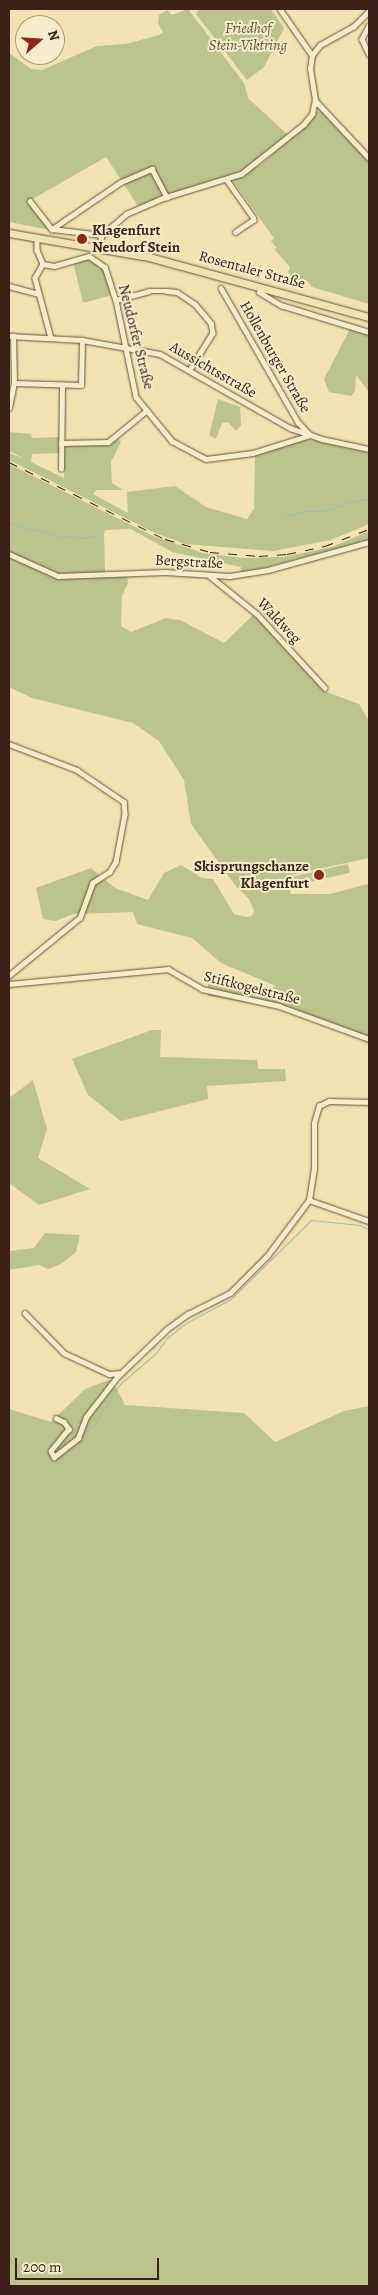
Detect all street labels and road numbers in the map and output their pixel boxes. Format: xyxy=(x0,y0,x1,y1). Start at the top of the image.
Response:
street label: Rosentaler Straße xyxy=(197,247,307,293)
street label: Neudorfer Straße xyxy=(114,283,158,391)
street label: Hollenburger Straße xyxy=(236,298,314,416)
street label: Aussichtsstraße xyxy=(166,338,260,402)
street label: Bergstraße xyxy=(155,551,223,573)
street label: Waldweg xyxy=(253,594,305,648)
street label: Stiftkogelstraße xyxy=(202,967,302,1009)

